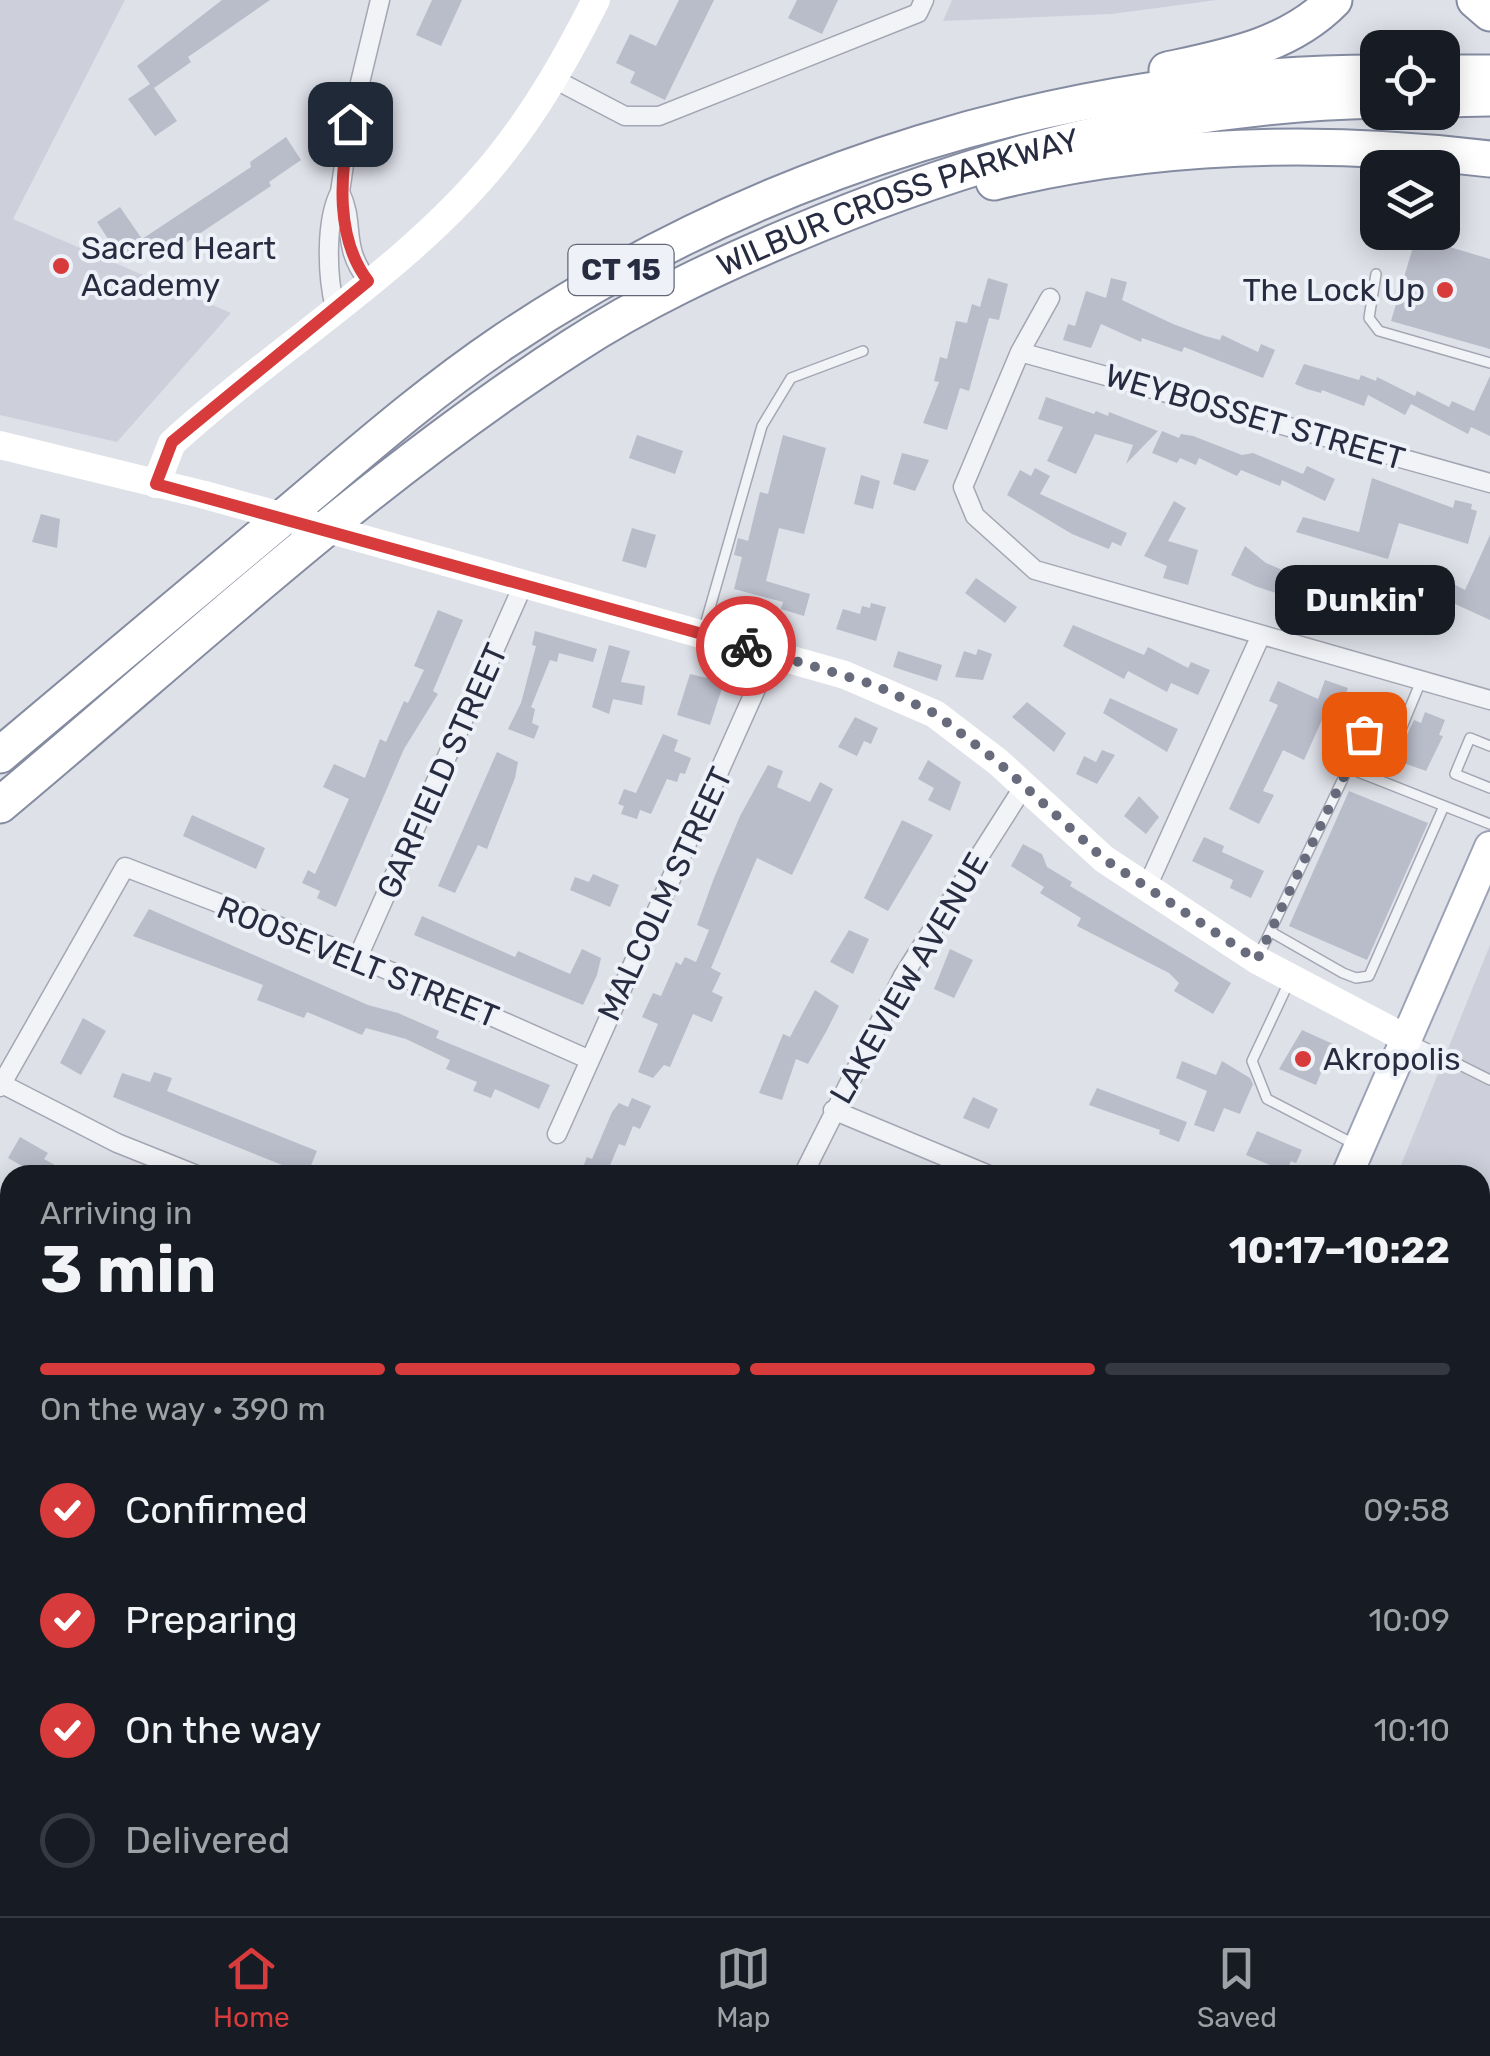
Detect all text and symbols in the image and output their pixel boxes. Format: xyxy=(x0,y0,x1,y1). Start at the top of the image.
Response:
map controls xyxy=(1360,30,1460,250)
button: locate xyxy=(1360,30,1460,130)
pin xyxy=(308,82,393,167)
icon: home xyxy=(323,97,378,152)
street label: WILBUR CROSS PARKWAY xyxy=(711,120,1083,284)
button: layers xyxy=(1360,150,1460,250)
place label: Sacred Heart Academy xyxy=(81,229,276,304)
road number: CT 15 xyxy=(568,245,674,295)
marker: Sacred Heart Academy xyxy=(50,255,72,277)
place label: The Lock Up xyxy=(1243,271,1425,309)
marker: The Lock Up xyxy=(1434,279,1456,301)
street label: WEYBOSSET STREET xyxy=(1101,356,1409,478)
callout: Dunkin' xyxy=(1274,564,1454,634)
text: Dunkin' xyxy=(1305,581,1425,619)
courier xyxy=(696,596,796,696)
icon: bike xyxy=(719,619,774,674)
street label: GARFIELD STREET xyxy=(369,638,515,904)
pin xyxy=(1322,692,1407,777)
icon: bag xyxy=(1337,707,1392,762)
street label: MALCOLM STREET xyxy=(590,761,740,1027)
street label: LAKEVIEW AVENUE xyxy=(822,846,996,1110)
street label: ROOSEVELT STREET xyxy=(212,888,504,1036)
place label: Akropolis xyxy=(1323,1040,1460,1078)
marker: Akropolis xyxy=(1292,1048,1314,1070)
text: Arriving in xyxy=(40,1194,192,1232)
text: 10:17–10:22 xyxy=(1229,1227,1450,1273)
text: 3 min xyxy=(40,1231,217,1308)
text: On the way · 390 m xyxy=(40,1390,326,1428)
icon: check xyxy=(40,1483,95,1538)
text: Confirmed xyxy=(125,1487,308,1533)
text: 09:58 xyxy=(1363,1491,1450,1529)
icon: check xyxy=(40,1593,95,1648)
text: Preparing xyxy=(125,1597,298,1643)
text: 10:09 xyxy=(1368,1601,1450,1639)
icon: check xyxy=(40,1703,95,1758)
text: On the way xyxy=(125,1707,321,1753)
text: 10:10 xyxy=(1374,1711,1450,1749)
text: Delivered xyxy=(125,1817,290,1863)
tab: Home xyxy=(213,1941,290,2034)
tab: Map xyxy=(716,1941,771,2034)
tab: Saved xyxy=(1197,1941,1277,2034)

